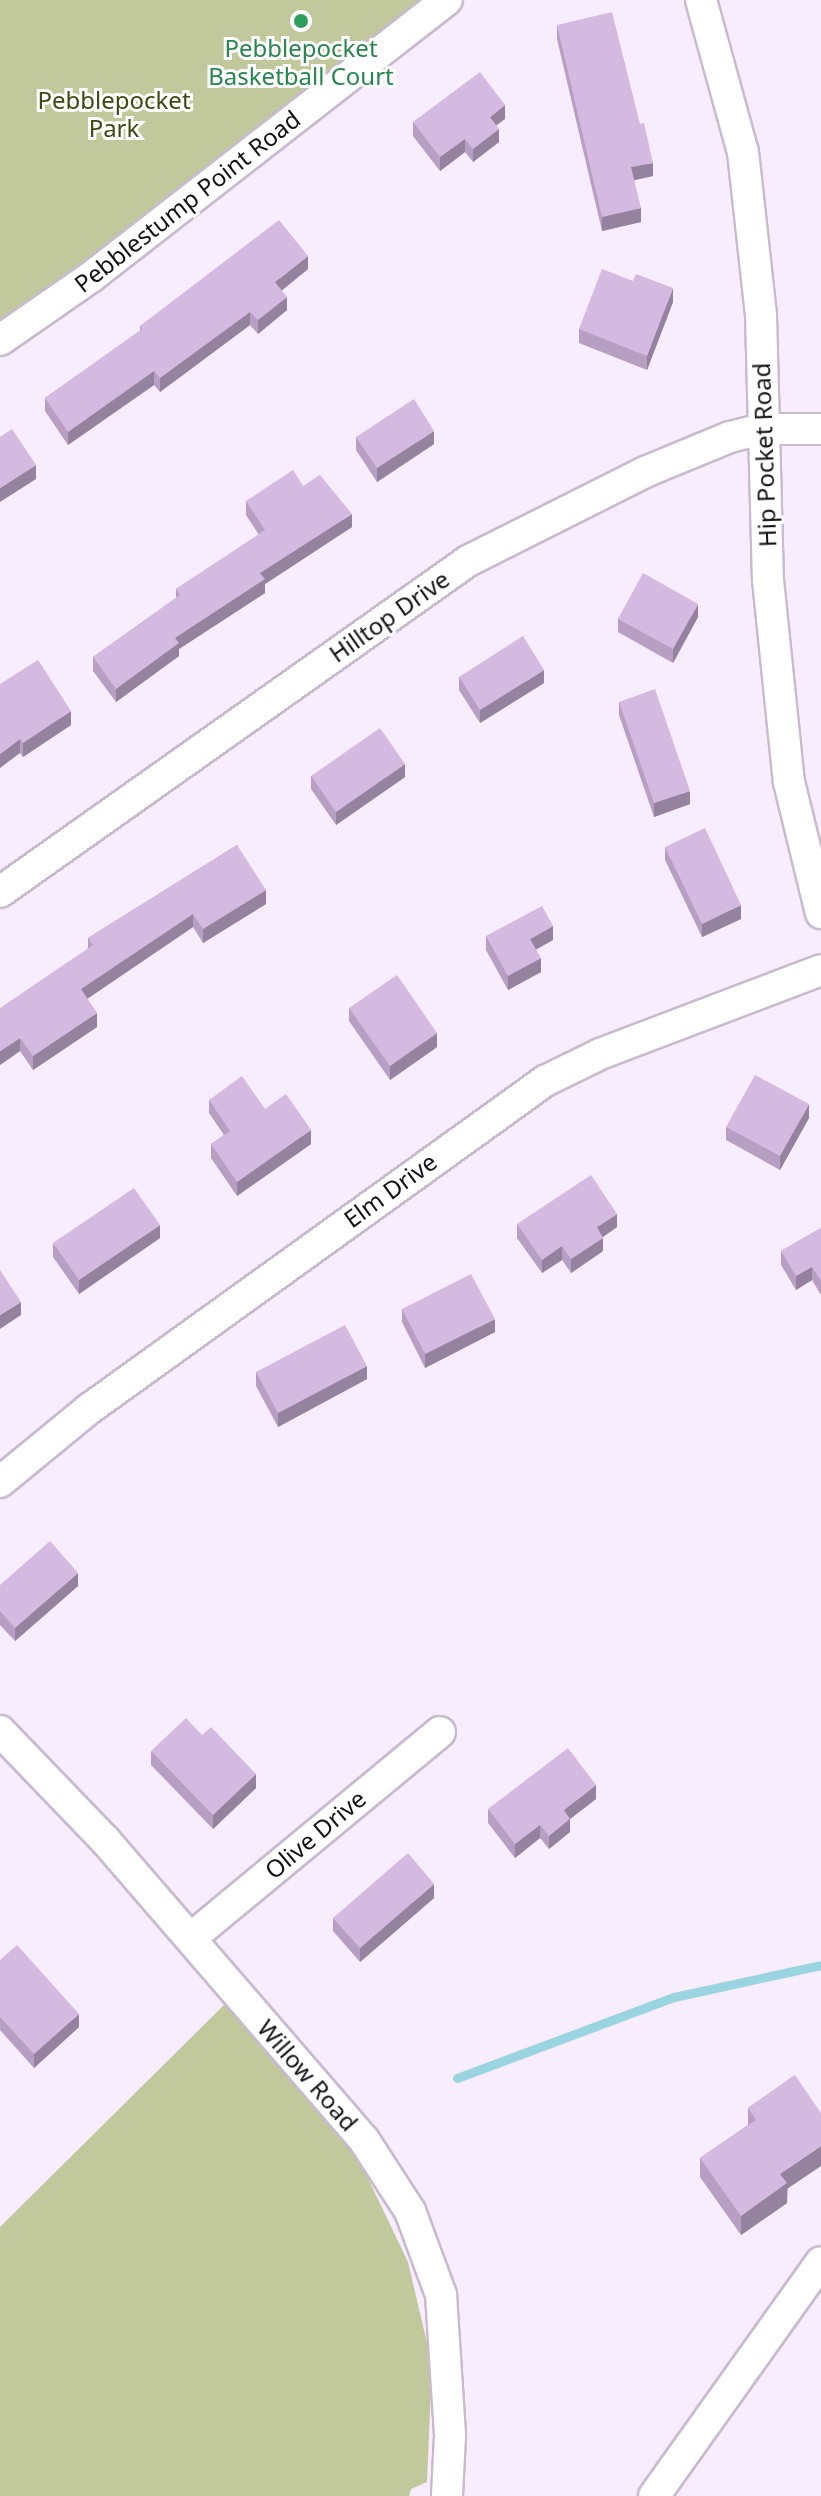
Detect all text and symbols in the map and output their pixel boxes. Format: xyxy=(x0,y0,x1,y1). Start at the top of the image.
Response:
marker: Pebblepocket Basketball Court xyxy=(292,12,310,30)
place label: Pebblepocket Basketball Court xyxy=(208,34,394,90)
park label: Pebblepocket Park xyxy=(37,86,191,142)
street label: Pebblestump Point Road xyxy=(68,104,306,298)
street label: Hip Pocket Road xyxy=(746,362,782,548)
street label: Hilltop Drive xyxy=(323,564,455,668)
street label: Elm Drive xyxy=(338,1147,442,1233)
street label: Olive Drive xyxy=(259,1784,371,1884)
street label: Willow Road xyxy=(252,2014,364,2136)

